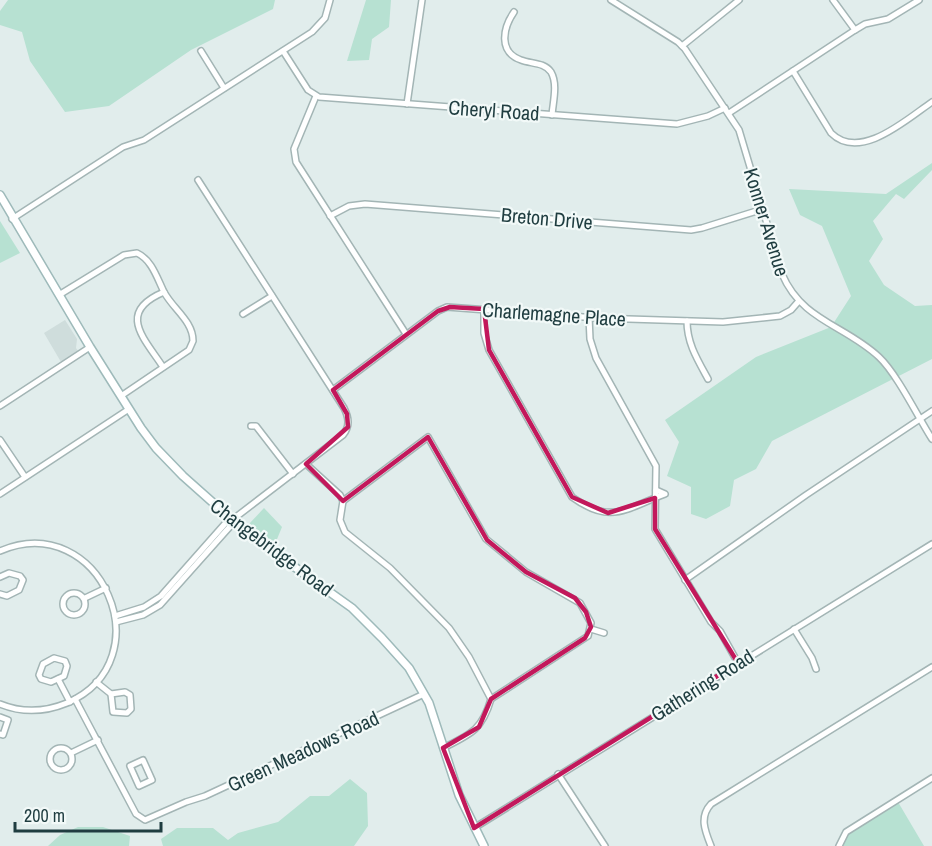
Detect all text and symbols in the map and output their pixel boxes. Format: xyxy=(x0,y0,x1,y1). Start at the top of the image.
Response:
street label: Cheryl Road xyxy=(448,93,540,127)
street label: Konner Avenue xyxy=(738,165,796,279)
street label: Breton Drive xyxy=(500,201,594,235)
street label: Charlemagne Place xyxy=(481,296,627,332)
street label: Changebridge Road xyxy=(205,492,339,602)
street label: Gathering Road xyxy=(645,643,759,727)
street label: Green Meadows Road xyxy=(223,704,383,798)
scale bar xyxy=(15,795,160,833)
text: 200 m xyxy=(24,803,65,828)

